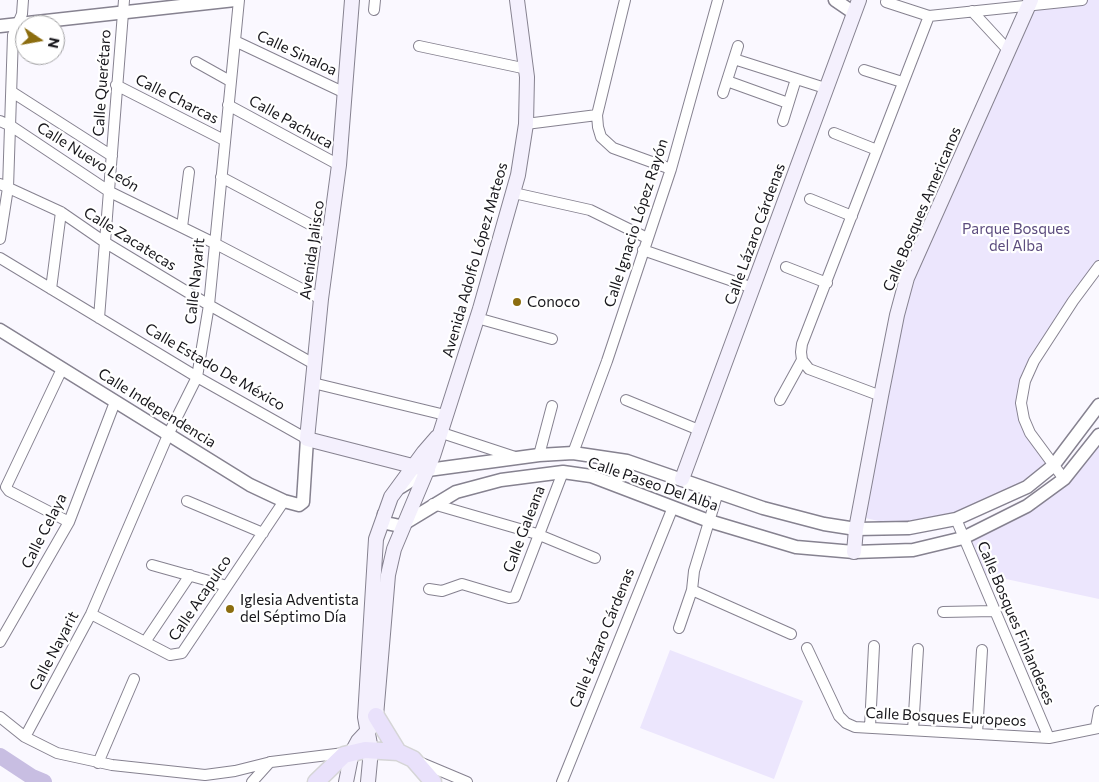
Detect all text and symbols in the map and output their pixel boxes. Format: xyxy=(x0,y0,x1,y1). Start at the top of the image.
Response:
north arrow xyxy=(15,15,65,65)
street label: Calle Sinaloa xyxy=(254,27,340,79)
street label: Calle Querétaro xyxy=(89,29,115,137)
text: N xyxy=(45,36,64,50)
street label: Calle Charcas xyxy=(132,70,222,128)
street label: Calle Pachuca xyxy=(246,91,336,153)
street label: Calle Nuevo León xyxy=(34,118,142,196)
street label: Calle Bosques Americanos xyxy=(879,124,965,294)
street label: Calle Ignacio López Rayón xyxy=(600,137,672,309)
street label: Avenida Adolfo López Mateos xyxy=(438,160,512,360)
street label: Calle Lázaro Cárdenas xyxy=(721,161,789,307)
street label: Avenida Jalisco xyxy=(296,199,328,301)
street label: Calle Zacatecas xyxy=(80,203,180,275)
park label: Parque Bosques del Alba xyxy=(962,220,1070,255)
street label: Calle Nayarit xyxy=(182,237,208,325)
place label: Conoco xyxy=(527,293,580,311)
marker: Conoco xyxy=(511,296,523,308)
street label: Calle Estado De México xyxy=(142,319,288,415)
street label: Calle Independencia xyxy=(95,364,219,452)
street label: Calle Paseo Del Alba xyxy=(585,453,721,515)
street label: Calle Galeana xyxy=(499,483,549,575)
street label: Calle Celaya xyxy=(17,491,71,571)
street label: Calle Bosques Finlandeses xyxy=(973,538,1059,708)
street label: Calle Acapulco xyxy=(165,552,235,644)
street label: Calle Lázaro Cárdenas xyxy=(566,565,638,711)
place label: Iglesia Adventista del Séptimo Día xyxy=(240,591,359,626)
marker: Iglesia Adventista del Séptimo Día xyxy=(224,603,236,615)
street label: Calle Nayarit xyxy=(26,608,82,694)
street label: Calle Bosques Europeos xyxy=(865,704,1027,730)

